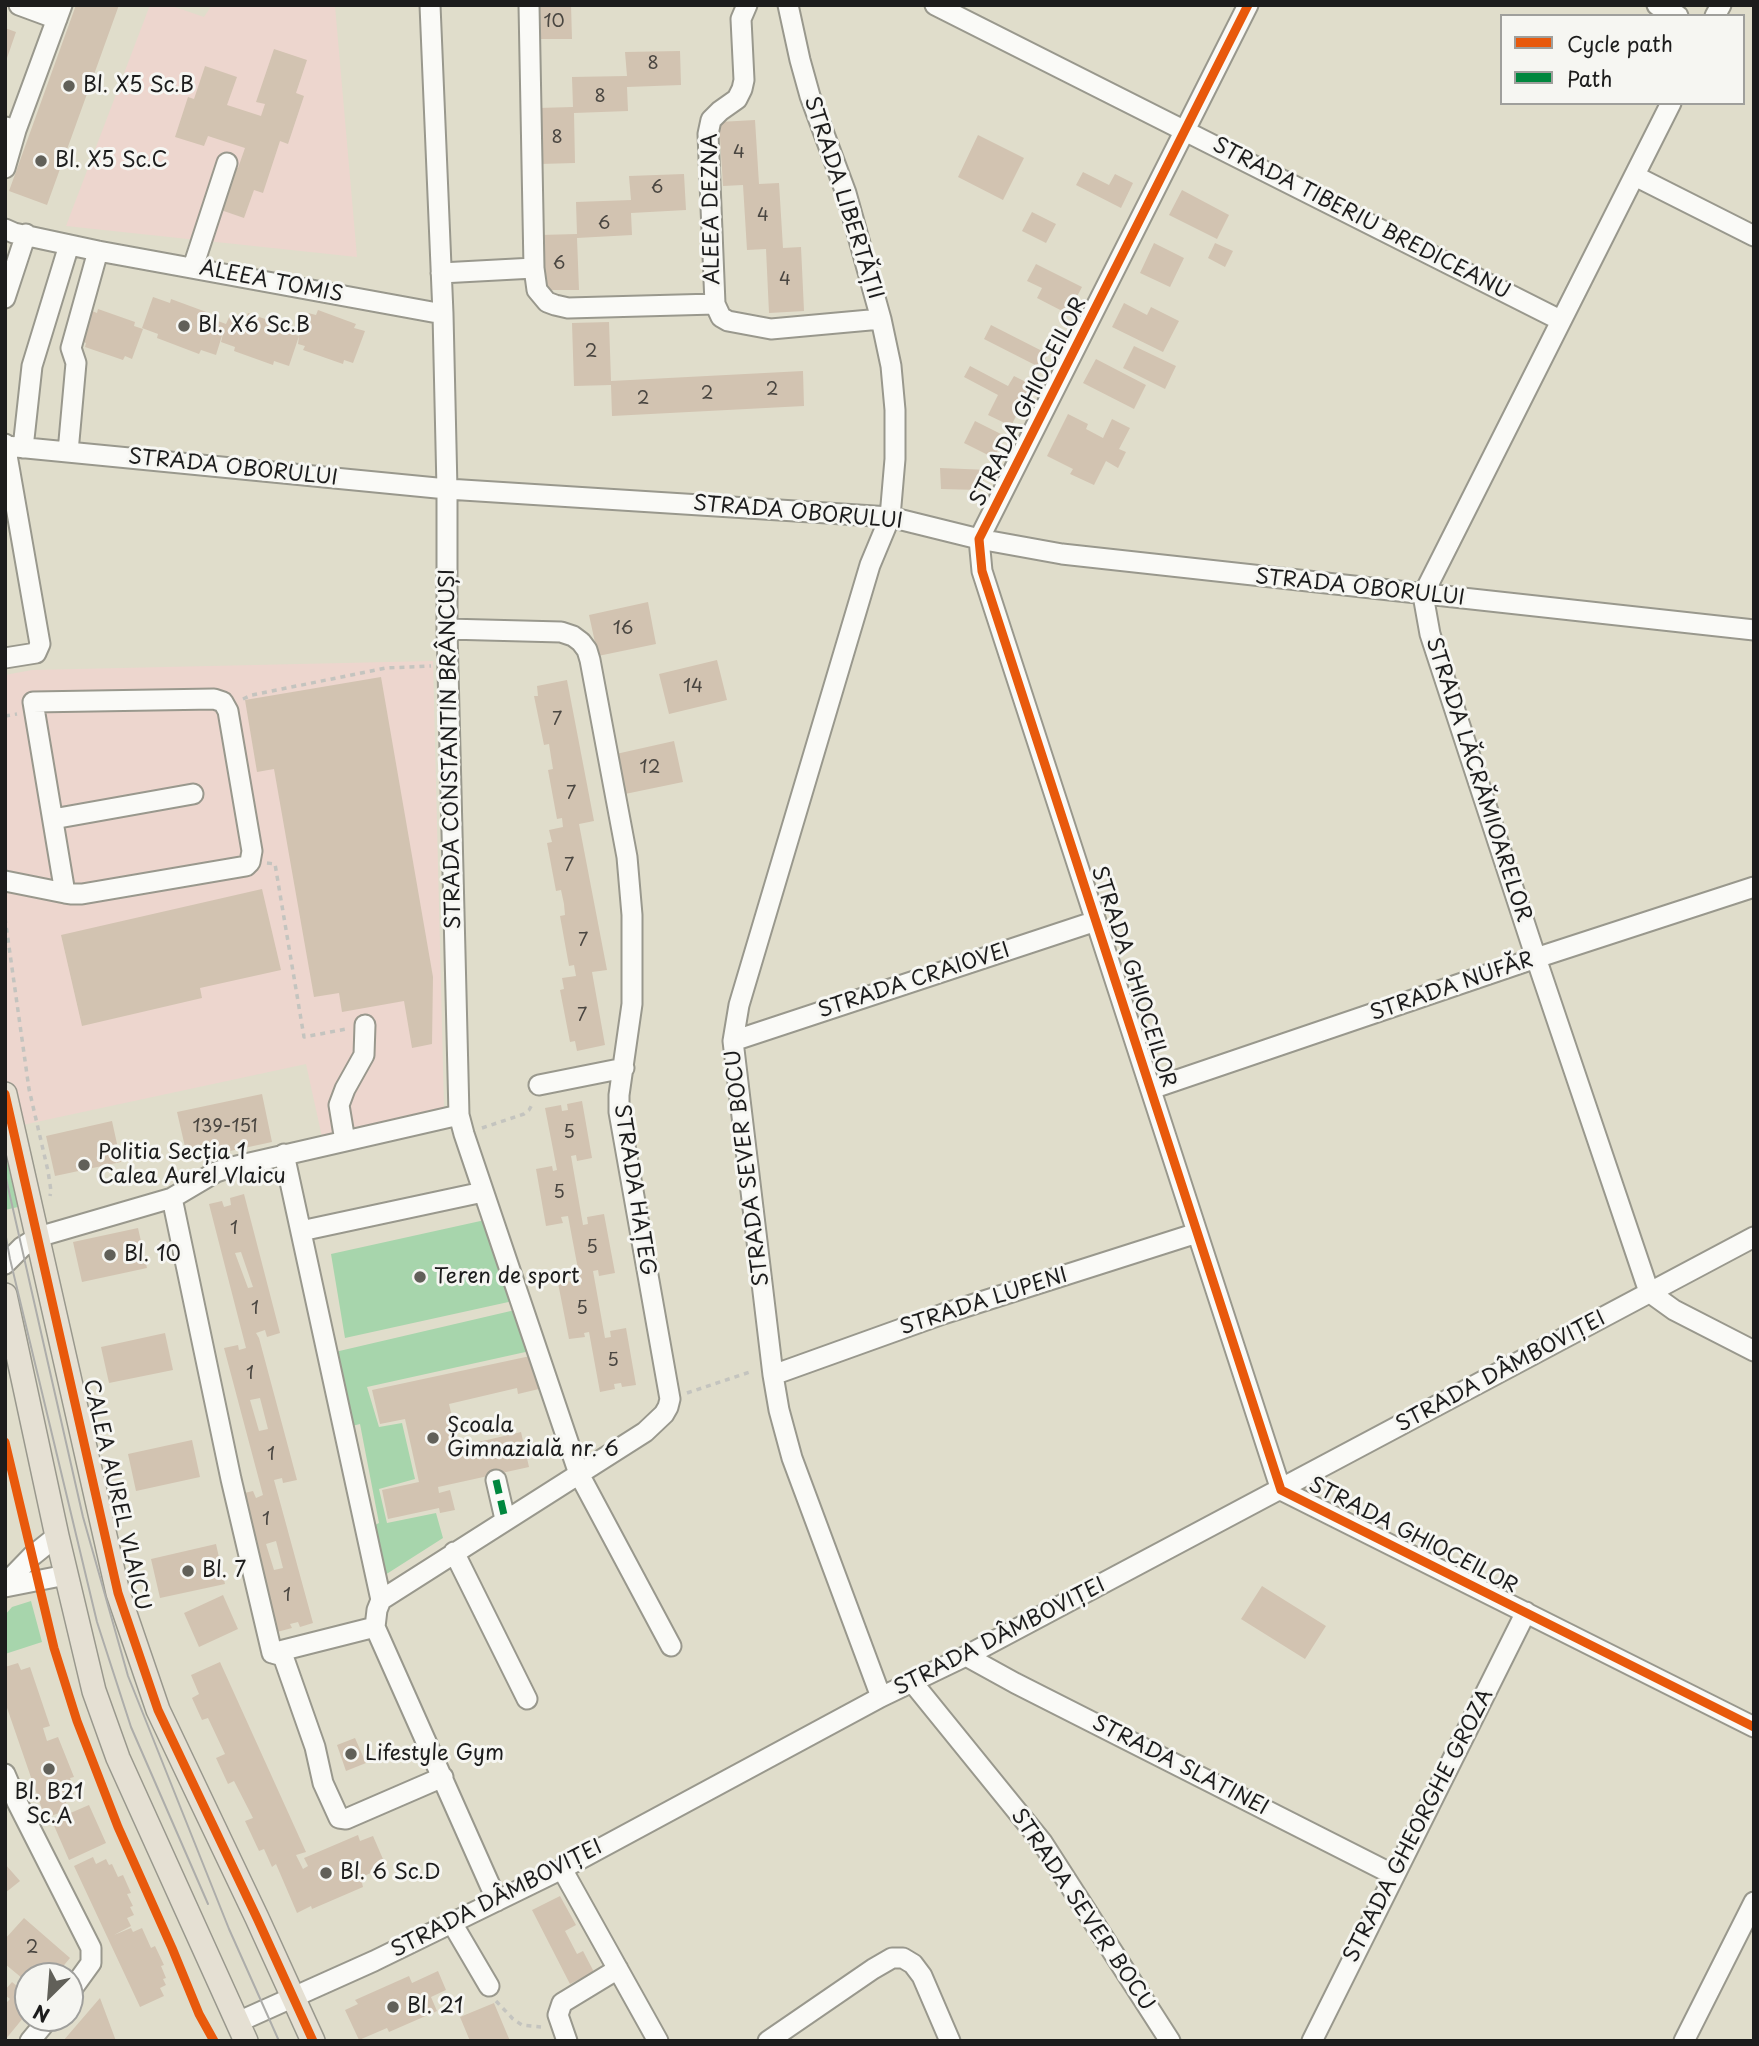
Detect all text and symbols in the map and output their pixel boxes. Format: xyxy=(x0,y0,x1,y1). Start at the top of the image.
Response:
house number: 10 xyxy=(543,11,565,33)
legend xyxy=(1500,14,1745,105)
text: Cycle path xyxy=(1567,27,1673,59)
house number: 8 xyxy=(647,53,659,75)
text: Path xyxy=(1567,62,1612,94)
place label: Bl. X5 Sc.B xyxy=(83,73,194,99)
marker: Bl. X5 Sc.B xyxy=(61,78,77,94)
house number: 8 xyxy=(594,86,606,108)
street label: STRADA LIBERTĂȚII xyxy=(798,93,888,303)
house number: 8 xyxy=(551,127,563,149)
street label: ALEEA DEZNA xyxy=(698,133,726,285)
street label: STRADA TIBERIU BREDICEANU xyxy=(1208,133,1514,305)
house number: 4 xyxy=(733,142,745,164)
place label: Bl. X5 Sc.C xyxy=(55,148,168,174)
marker: Bl. X5 Sc.C xyxy=(33,153,49,169)
house number: 6 xyxy=(651,177,663,199)
house number: 4 xyxy=(757,205,769,227)
house number: 6 xyxy=(598,213,610,235)
house number: 6 xyxy=(553,253,565,275)
street label: ALEEA TOMIS xyxy=(197,256,345,308)
house number: 4 xyxy=(779,269,791,291)
street label: STRADA GHIOCEILOR xyxy=(965,293,1093,511)
place label: Bl. X6 Sc.B xyxy=(198,313,310,339)
marker: Bl. X6 Sc.B xyxy=(176,318,192,334)
house number: 2 xyxy=(585,341,597,363)
house number: 2 xyxy=(766,379,778,401)
house number: 2 xyxy=(701,383,713,405)
house number: 2 xyxy=(637,388,649,410)
street label: STRADA OBORULUI xyxy=(127,444,339,492)
street label: STRADA OBORULUI xyxy=(692,491,904,535)
street label: STRADA OBORULUI xyxy=(1254,564,1466,612)
street label: STRADA CONSTANTIN BRÂNCUȘI xyxy=(435,568,467,930)
house number: 16 xyxy=(613,618,633,640)
street label: STRADA LĂCRĂMIOARELOR xyxy=(1420,634,1536,926)
house number: 14 xyxy=(683,676,703,698)
house number: 7 xyxy=(552,709,562,731)
house number: 12 xyxy=(640,757,660,779)
house number: 7 xyxy=(566,783,576,805)
house number: 7 xyxy=(564,855,574,877)
street label: STRADA GHIOCEILOR xyxy=(1085,863,1181,1091)
house number: 7 xyxy=(578,930,588,952)
street label: STRADA CRAIOVEI xyxy=(815,938,1013,1024)
street label: STRADA NUFĂR xyxy=(1367,947,1537,1027)
house number: 7 xyxy=(577,1005,587,1027)
street label: STRADA SEVER BOCU xyxy=(721,1048,775,1288)
street label: STRADA HAȚEG xyxy=(608,1102,660,1278)
house number: 139-151 xyxy=(193,1116,257,1138)
house number: 5 xyxy=(563,1122,575,1144)
place label: Politia Secția 1 Calea Aurel Vlaicu xyxy=(98,1140,286,1190)
marker: Politia Secția 1 Calea Aurel Vlaicu xyxy=(76,1157,92,1173)
house number: 5 xyxy=(553,1182,565,1204)
house number: 1 xyxy=(230,1218,238,1240)
house number: 5 xyxy=(586,1237,598,1259)
place label: Bl. 10 xyxy=(124,1242,181,1268)
marker: Bl. 10 xyxy=(102,1247,118,1263)
street label: STRADA LUPENI xyxy=(897,1263,1071,1341)
place label: Teren de sport xyxy=(434,1264,579,1290)
marker: Teren de sport xyxy=(412,1269,428,1285)
house number: 1 xyxy=(251,1298,259,1320)
house number: 5 xyxy=(576,1298,588,1320)
street label: STRADA DÂMBOVIȚEI xyxy=(1392,1306,1610,1438)
house number: 5 xyxy=(607,1350,619,1372)
house number: 1 xyxy=(246,1363,254,1385)
street label: CALEA AUREL VLAICU xyxy=(77,1377,155,1613)
place label: Școala Gimnazială nr. 6 xyxy=(447,1413,619,1463)
marker: Școala Gimnazială nr. 6 xyxy=(425,1430,441,1446)
house number: 1 xyxy=(267,1444,275,1466)
street label: STRADA GHIOCEILOR xyxy=(1304,1472,1522,1600)
house number: 1 xyxy=(262,1509,270,1531)
place label: Bl. 7 xyxy=(202,1558,246,1584)
marker: Bl. 7 xyxy=(180,1563,196,1579)
street label: STRADA DÂMBOVIȚEI xyxy=(890,1573,1110,1701)
house number: 1 xyxy=(283,1585,291,1607)
street label: STRADA GHEORGHE GROZA xyxy=(1339,1685,1499,1967)
street label: STRADA SLATINEI xyxy=(1088,1711,1272,1821)
place label: Lifestyle Gym xyxy=(365,1741,504,1767)
marker: Lifestyle Gym xyxy=(343,1746,359,1762)
marker: Bl. B21 Sc.A xyxy=(41,1761,57,1777)
place label: Bl. B21 Sc.A xyxy=(14,1780,84,1830)
street label: STRADA SEVER BOCU xyxy=(1005,1804,1159,2016)
street label: STRADA DÂMBOVIȚEI xyxy=(387,1835,607,1963)
place label: Bl. 6 Sc.D xyxy=(340,1860,441,1886)
marker: Bl. 6 Sc.D xyxy=(318,1865,334,1881)
house number: 2 xyxy=(26,1937,38,1959)
north arrow xyxy=(14,1962,84,2032)
place label: Bl. 21 xyxy=(407,1994,463,2020)
text: N xyxy=(28,1998,54,2030)
marker: Bl. 21 xyxy=(385,1999,401,2015)

